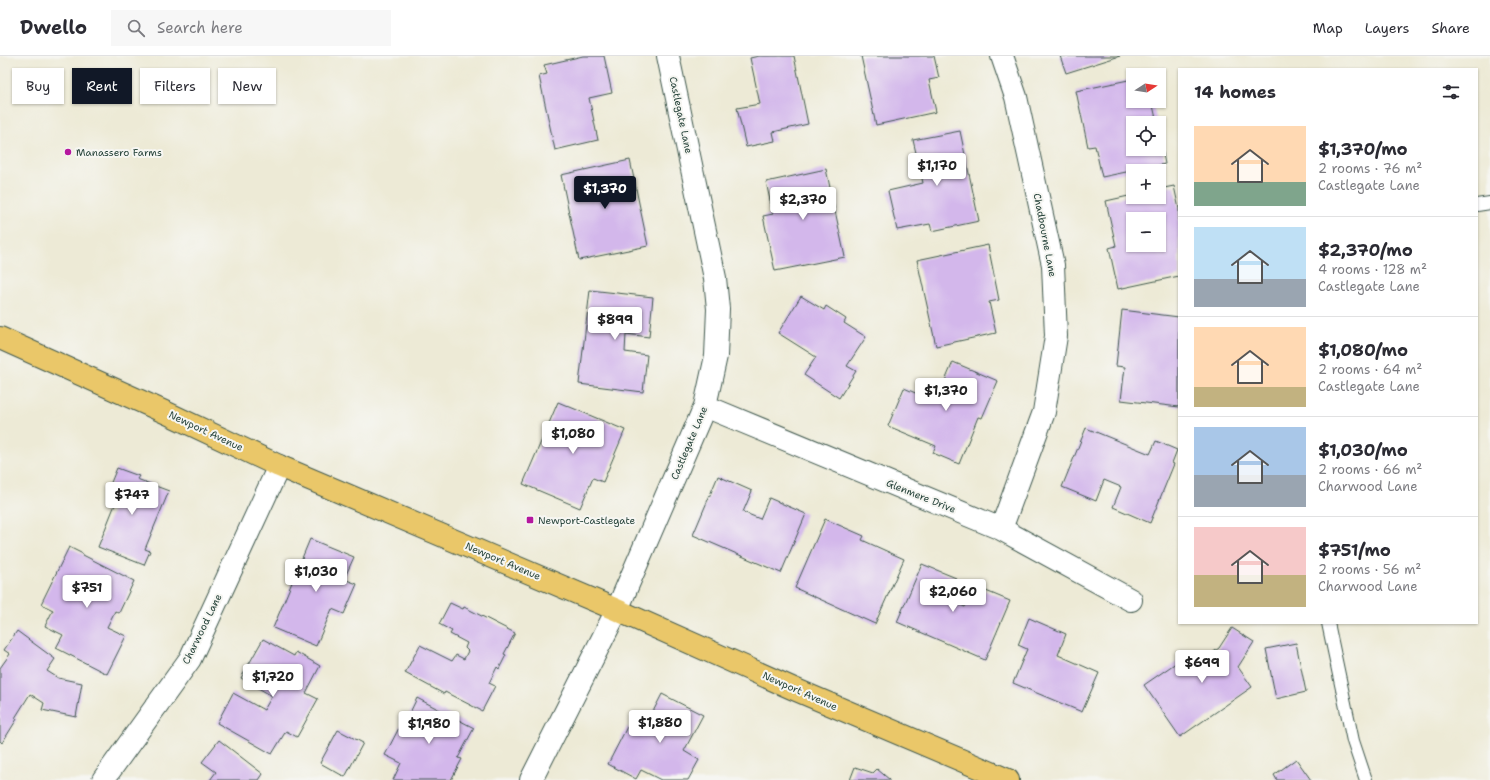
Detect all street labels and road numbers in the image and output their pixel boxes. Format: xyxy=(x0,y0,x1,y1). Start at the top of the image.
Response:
street label: Castlegate Lane xyxy=(666,75,696,155)
street label: Chadbourne Lane xyxy=(1031,192,1060,278)
street label: Castlegate Lane xyxy=(668,404,710,482)
street label: Newport Avenue xyxy=(167,408,246,454)
street label: Glenmere Drive xyxy=(884,476,958,516)
street label: Newport Avenue xyxy=(463,539,543,583)
street label: Charwood Lane xyxy=(179,591,225,666)
street label: Newport Avenue xyxy=(760,669,840,713)

